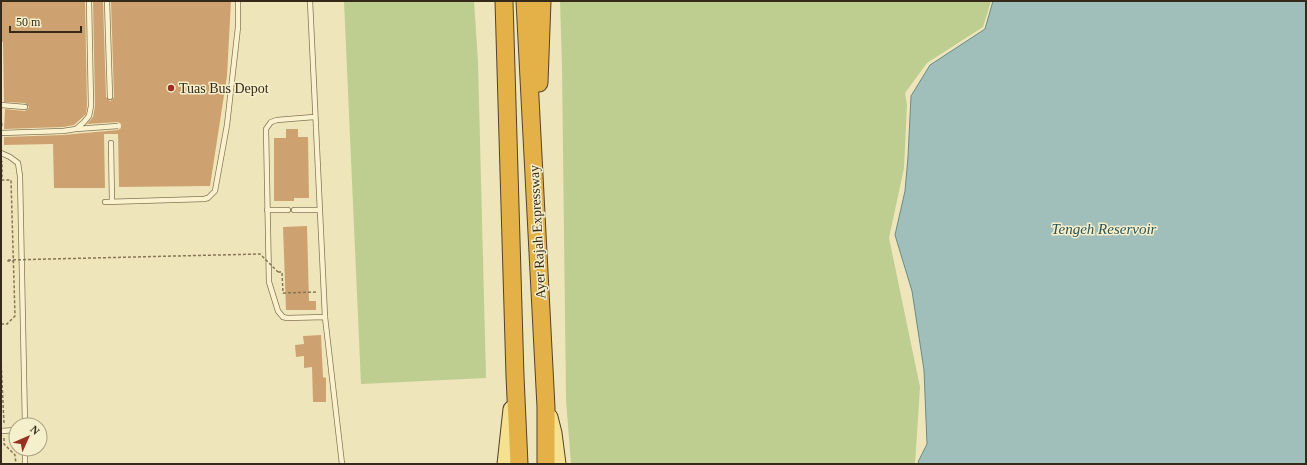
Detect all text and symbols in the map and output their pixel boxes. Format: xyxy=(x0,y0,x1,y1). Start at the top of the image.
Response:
scale bar xyxy=(10,8,81,34)
text: 50 m xyxy=(16,15,41,29)
place label: Tuas Bus Depot xyxy=(179,81,269,96)
marker: Tuas Bus Depot xyxy=(166,83,176,93)
street label: Ayer Rajah Expressway xyxy=(527,165,548,299)
water label: Tengeh Reservoir xyxy=(1052,221,1157,237)
north arrow xyxy=(8,417,48,457)
text: N xyxy=(28,423,42,437)

